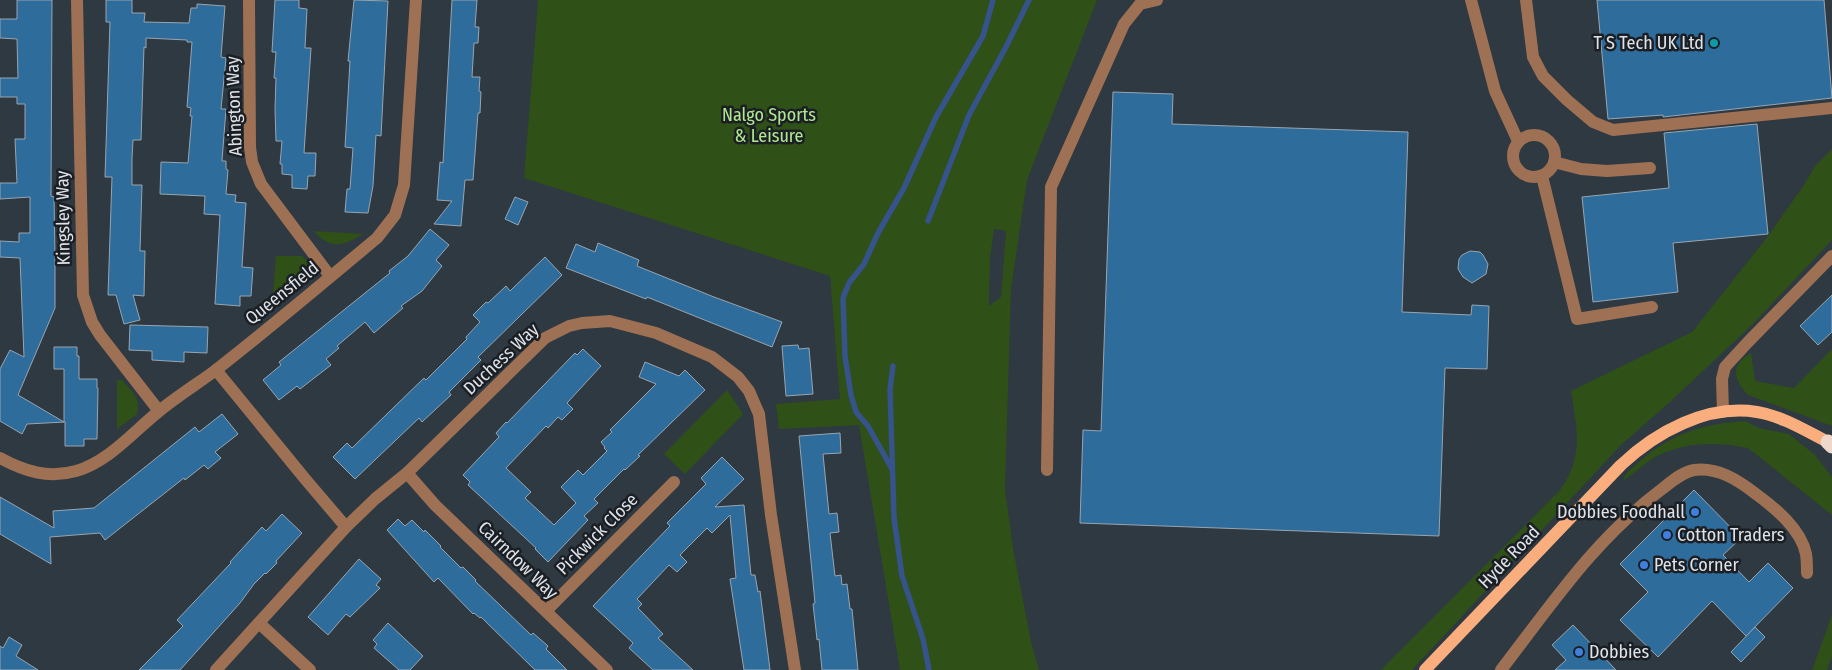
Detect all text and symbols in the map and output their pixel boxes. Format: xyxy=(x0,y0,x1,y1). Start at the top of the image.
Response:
place label: T S Tech UK Ltd xyxy=(1593,32,1704,54)
marker: T S Tech UK Ltd xyxy=(1708,37,1720,49)
street label: Abington Way xyxy=(221,56,247,156)
park label: Nalgo Sports & Leisure xyxy=(722,104,816,147)
street label: Kingsley Way xyxy=(51,170,75,266)
street label: Queensfield xyxy=(241,257,323,329)
street label: Duchess Way xyxy=(459,319,543,399)
street label: Pickwick Close xyxy=(552,489,642,579)
place label: Dobbies Foodhall xyxy=(1557,501,1685,523)
marker: Dobbies Foodhall xyxy=(1689,506,1701,518)
street label: Cairndow Way xyxy=(473,516,563,604)
street label: Hyde Road xyxy=(1474,521,1544,593)
place label: Cotton Traders xyxy=(1677,524,1785,546)
marker: Cotton Traders xyxy=(1661,529,1673,541)
place label: Pets Corner xyxy=(1654,554,1739,576)
marker: Pets Corner xyxy=(1638,559,1650,571)
place label: Dobbies xyxy=(1589,641,1650,663)
marker: Dobbies xyxy=(1573,646,1585,658)

